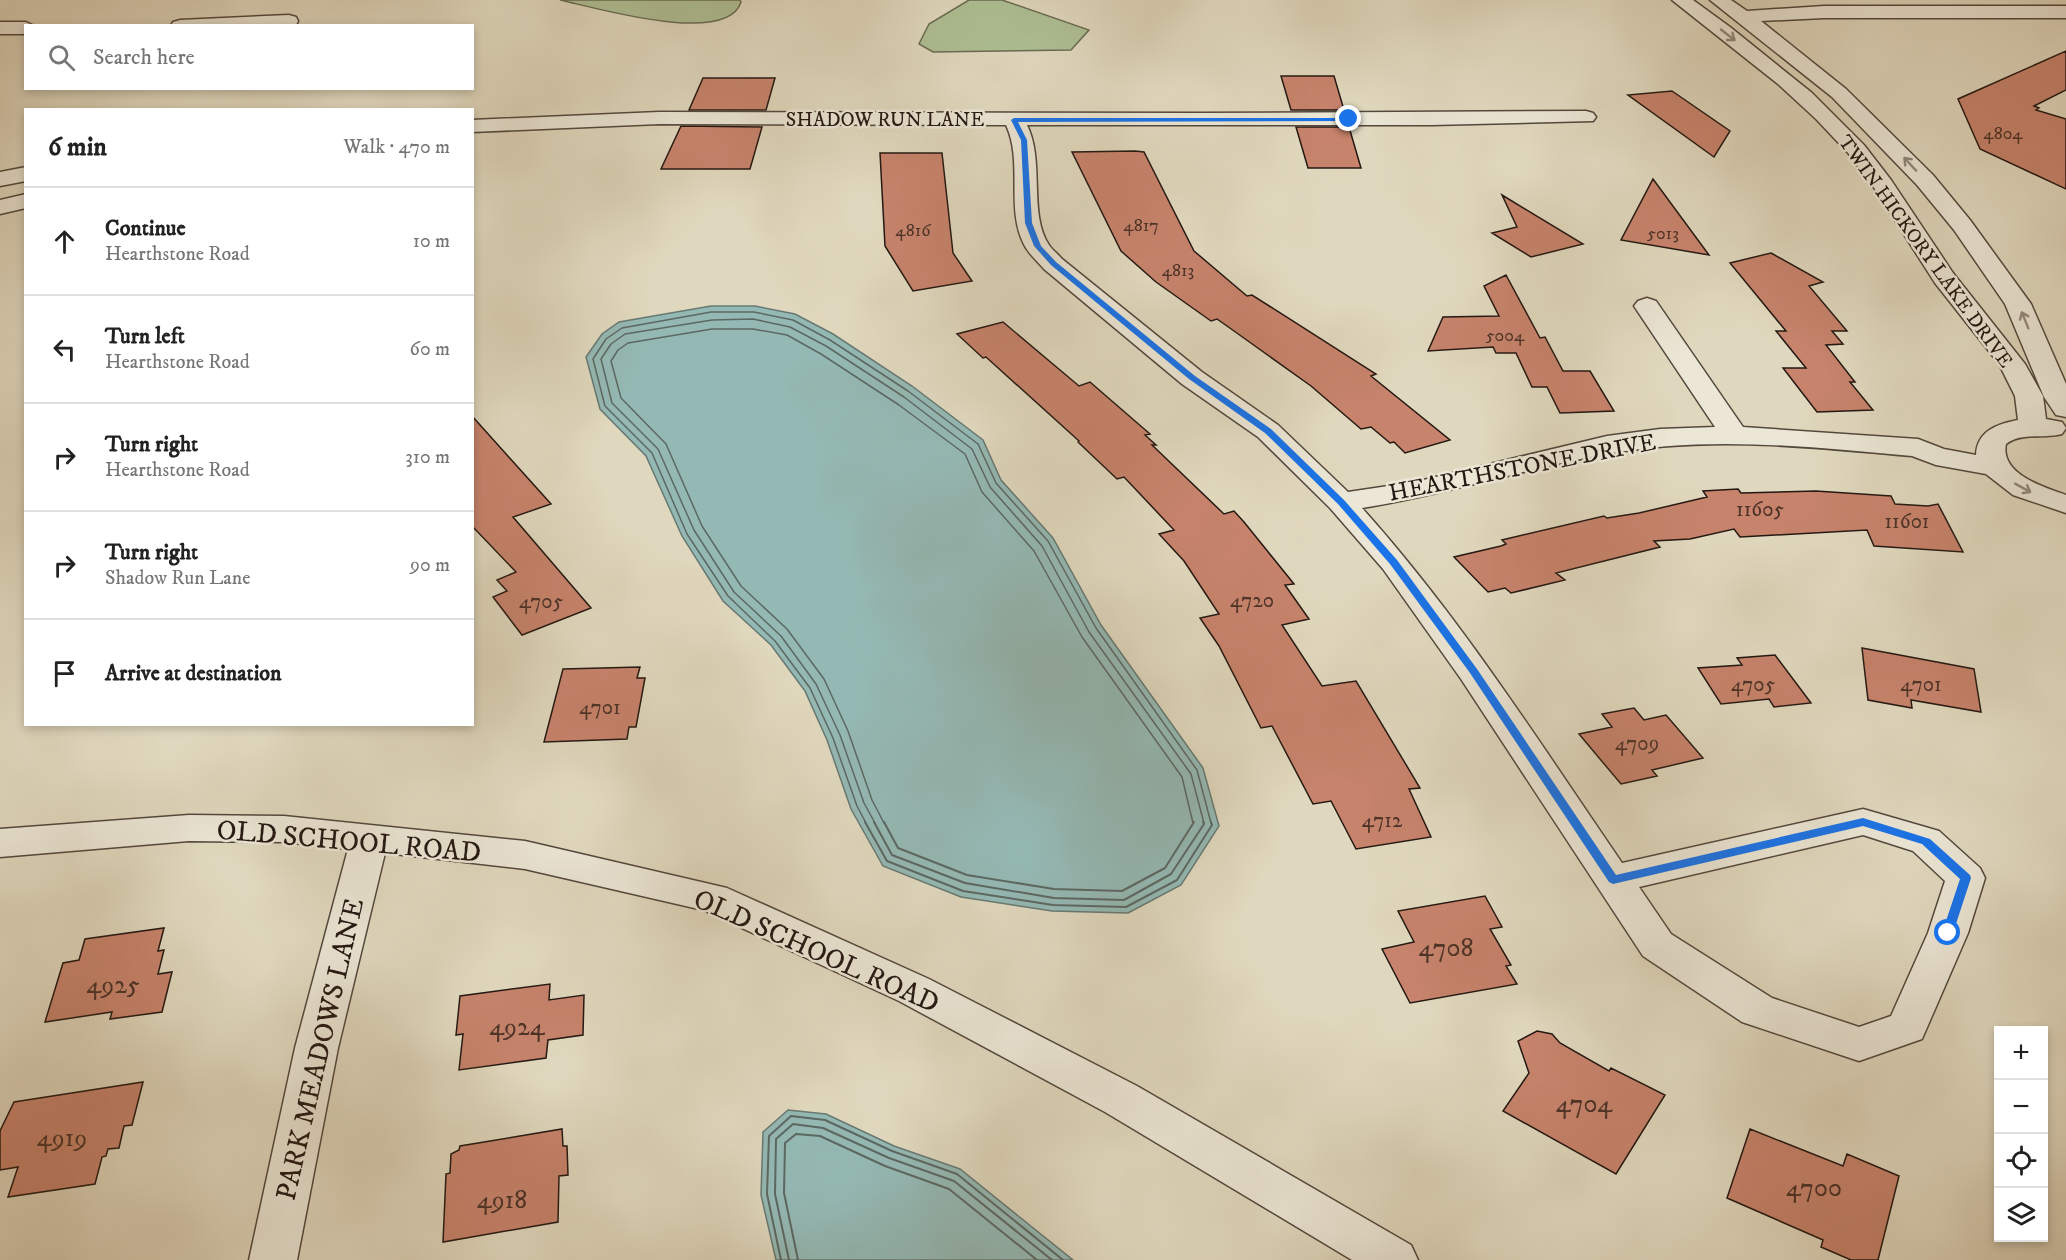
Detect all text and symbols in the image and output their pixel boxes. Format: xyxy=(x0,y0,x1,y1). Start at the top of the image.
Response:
search box xyxy=(24,24,474,90)
one-way arrow xyxy=(1720,28,1736,41)
icon: search xyxy=(45,41,78,74)
text: Search here xyxy=(93,44,195,71)
route end xyxy=(1335,105,1361,131)
street label: SHADOW RUN LANE xyxy=(786,108,984,133)
house number: 4804 xyxy=(1983,123,2023,145)
text: 6 min xyxy=(48,131,107,164)
street label: TWIN HICKORY LAKE DRIVE xyxy=(1832,131,2018,373)
text: Walk · 470 m xyxy=(344,135,450,160)
one-way arrow xyxy=(1903,157,1917,172)
text: Continue xyxy=(105,215,186,242)
house number: 4817 xyxy=(1123,215,1159,237)
house number: 4816 xyxy=(895,220,931,242)
house number: 5013 xyxy=(1647,223,1679,245)
icon: ahead xyxy=(48,225,81,258)
text: 10 m xyxy=(413,229,450,254)
text: Hearthstone Road xyxy=(105,242,250,267)
house number: 4813 xyxy=(1162,260,1194,282)
one-way arrow xyxy=(2019,311,2030,330)
text: Turn left xyxy=(105,323,185,350)
house number: 5004 xyxy=(1486,325,1525,347)
icon: left xyxy=(48,333,81,366)
text: 60 m xyxy=(410,337,450,362)
text: Hearthstone Road xyxy=(105,350,250,375)
street label: HEARTHSTONE DRIVE xyxy=(1386,427,1658,509)
text: Turn right xyxy=(105,431,198,458)
icon: right xyxy=(48,441,81,474)
text: 310 m xyxy=(405,445,450,470)
text: Hearthstone Road xyxy=(105,458,250,483)
one-way arrow xyxy=(2014,482,2031,494)
house number: 11605 xyxy=(1736,497,1784,523)
house number: 11601 xyxy=(1884,509,1930,535)
text: Turn right xyxy=(105,539,198,566)
icon: right xyxy=(48,549,81,582)
text: 90 m xyxy=(410,553,450,578)
text: Shadow Run Lane xyxy=(105,566,251,591)
house number: 4720 xyxy=(1230,588,1274,614)
house number: 4705 xyxy=(519,589,563,615)
icon: arrive xyxy=(48,657,81,690)
text: Arrive at destination xyxy=(105,660,282,687)
house number: 4705 xyxy=(1731,672,1775,698)
house number: 4701 xyxy=(1900,672,1942,698)
house number: 4701 xyxy=(579,695,621,721)
house number: 4709 xyxy=(1615,731,1659,757)
house number: 4712 xyxy=(1362,808,1403,834)
street label: OLD SCHOOL ROAD xyxy=(215,812,483,870)
street label: OLD SCHOOL ROAD xyxy=(688,881,945,1021)
street label: PARK MEADOWS LANE xyxy=(269,895,372,1204)
route start xyxy=(1934,919,1960,945)
house number: 4708 xyxy=(1419,932,1473,965)
house number: 4925 xyxy=(86,969,140,1002)
house number: 4924 xyxy=(489,1011,546,1044)
map controls xyxy=(1994,1026,2048,1242)
button: + xyxy=(1994,1026,2048,1080)
button: − xyxy=(1994,1080,2048,1134)
house number: 4704 xyxy=(1556,1088,1613,1121)
house number: 4919 xyxy=(37,1122,87,1155)
button: locate xyxy=(1994,1134,2048,1188)
house number: 4700 xyxy=(1786,1172,1842,1205)
house number: 4918 xyxy=(477,1184,527,1217)
button: layers xyxy=(1994,1188,2048,1242)

